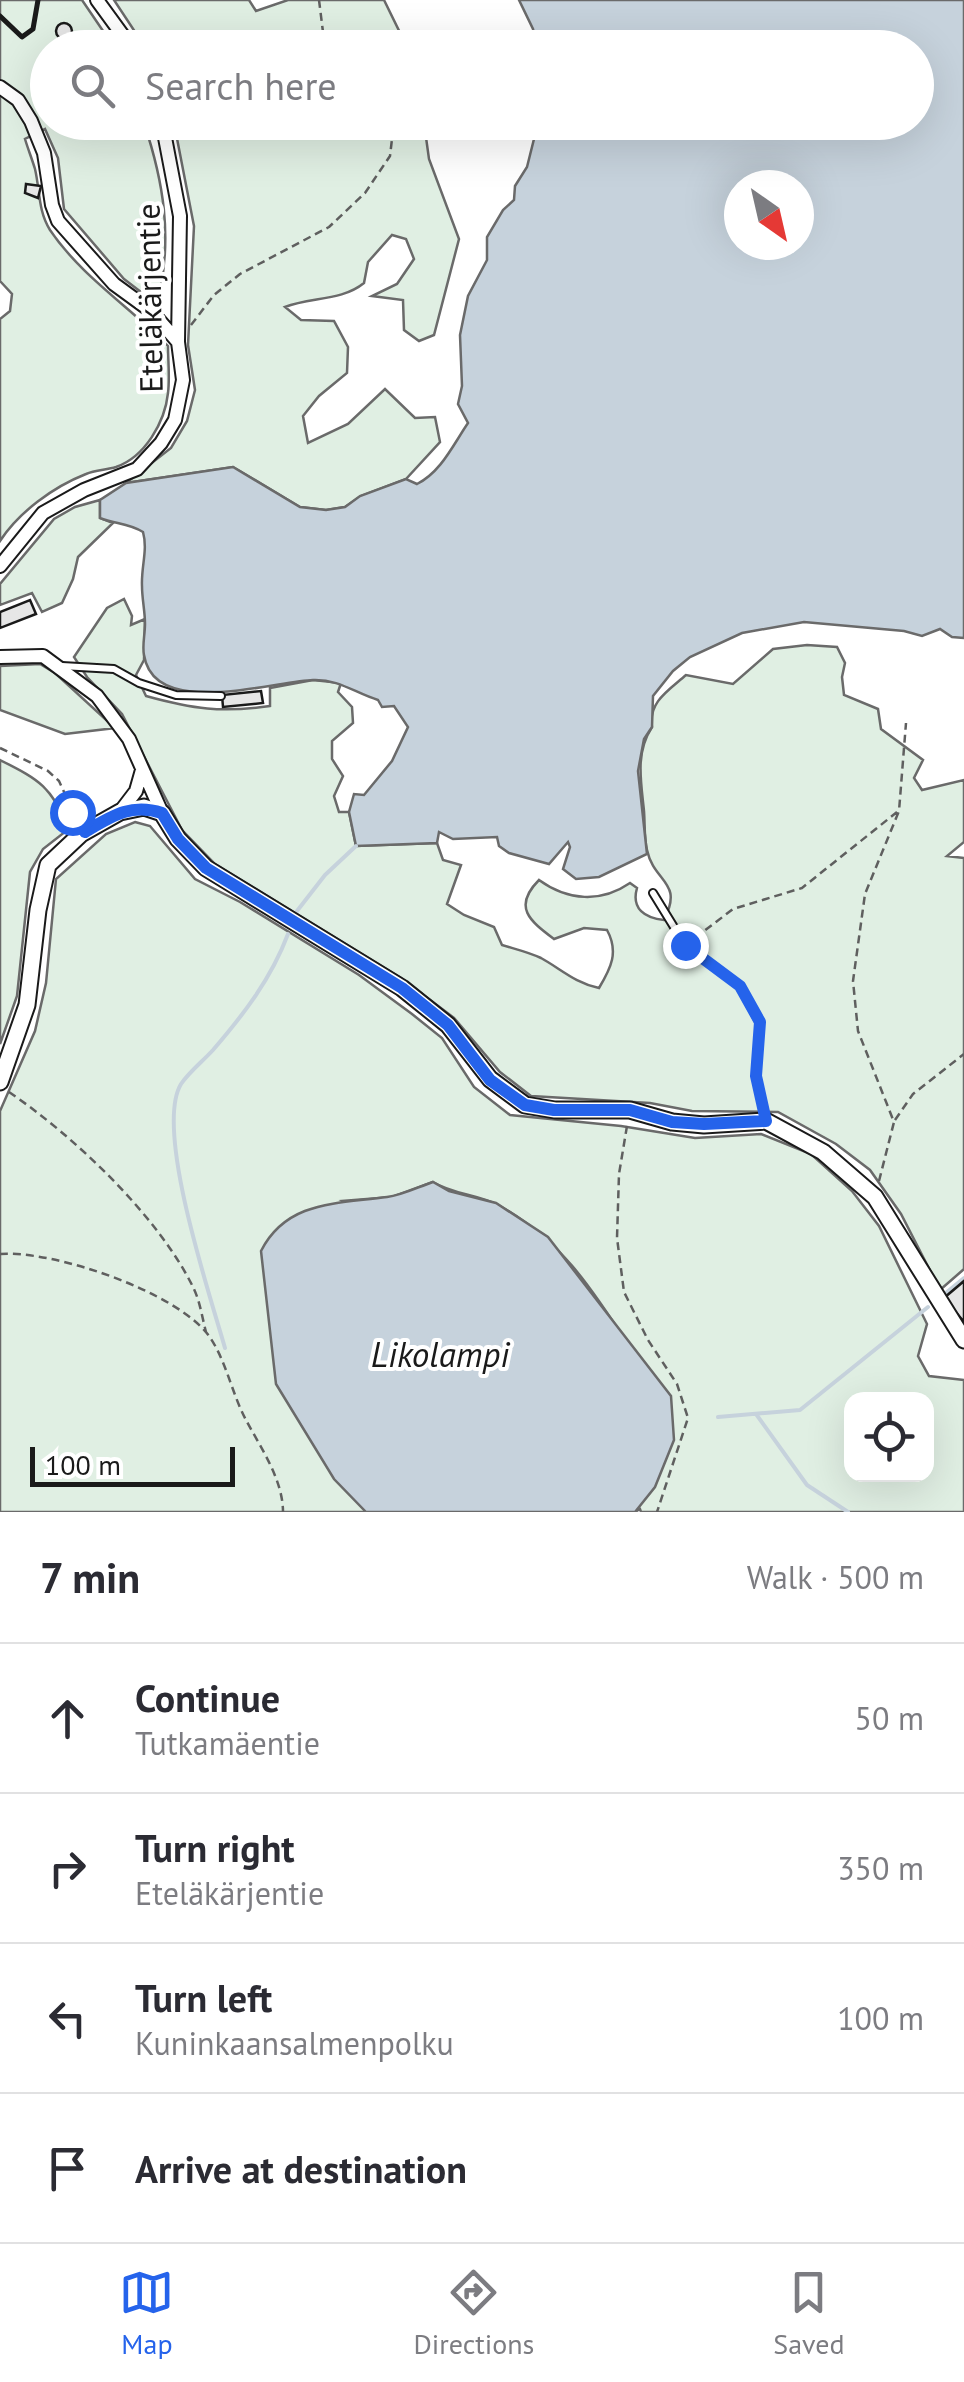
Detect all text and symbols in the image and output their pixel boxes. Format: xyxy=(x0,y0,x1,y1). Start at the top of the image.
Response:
search box xyxy=(30,30,934,140)
icon: search xyxy=(65,58,120,113)
text: Search here xyxy=(145,61,337,110)
north arrow xyxy=(724,170,814,260)
street label: Eteläkärjentie xyxy=(126,203,172,393)
route start xyxy=(50,790,96,836)
route end xyxy=(663,923,709,969)
water label: Likolampi xyxy=(371,1331,510,1377)
map controls xyxy=(844,1392,934,1482)
button: locate xyxy=(844,1392,934,1482)
scale bar xyxy=(30,1442,235,1486)
text: 100 m xyxy=(45,1446,121,1483)
text: 7 min xyxy=(40,1550,140,1605)
text: Walk · 500 m xyxy=(747,1556,924,1598)
text: Continue xyxy=(135,1673,280,1722)
icon: ahead xyxy=(40,1691,95,1746)
text: 50 m xyxy=(855,1697,924,1739)
text: Tutkamäentie xyxy=(135,1722,320,1764)
text: Turn right xyxy=(135,1823,295,1872)
icon: right xyxy=(40,1841,95,1896)
text: 350 m xyxy=(837,1847,924,1889)
text: Eteläkärjentie xyxy=(135,1872,324,1914)
text: Turn left xyxy=(135,1973,272,2022)
icon: left xyxy=(40,1991,95,2046)
text: 100 m xyxy=(837,1997,924,2039)
text: Kuninkaansalmenpolku xyxy=(135,2022,454,2064)
icon: arrive xyxy=(40,2141,95,2196)
text: Arrive at destination xyxy=(135,2144,467,2193)
tab: Map xyxy=(119,2265,174,2362)
tab: Directions xyxy=(413,2265,534,2362)
tab: Saved xyxy=(773,2265,845,2362)

